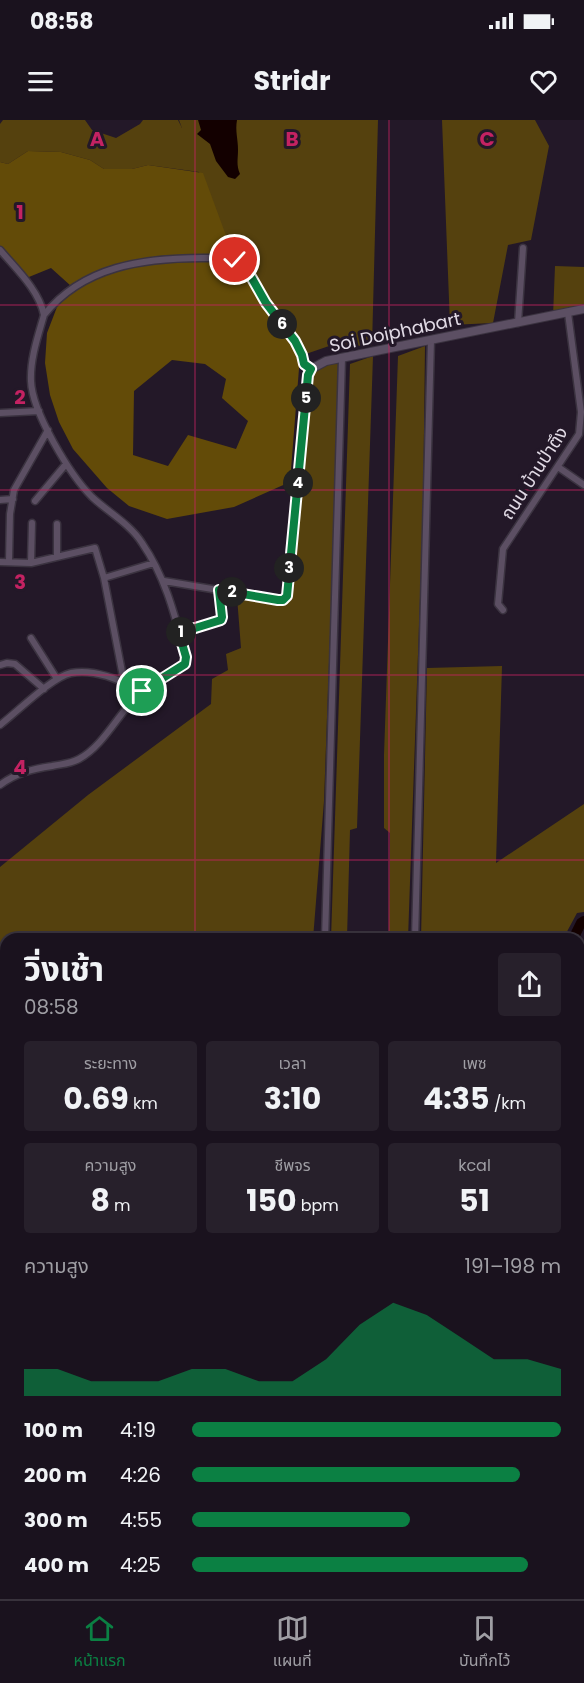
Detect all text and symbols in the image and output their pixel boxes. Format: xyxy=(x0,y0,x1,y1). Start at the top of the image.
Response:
text: 08:58 xyxy=(30,6,93,37)
text: Stridr xyxy=(254,62,330,99)
icon: menu xyxy=(24,65,57,98)
icon: heart xyxy=(527,65,560,98)
text: A xyxy=(90,125,105,153)
text: B xyxy=(285,125,299,153)
text: C xyxy=(479,125,495,153)
text: 1 xyxy=(16,198,24,226)
pin xyxy=(209,234,260,285)
icon: check xyxy=(218,243,251,276)
street label: Soi Doiphabart xyxy=(327,306,463,358)
pin: 6 xyxy=(267,309,297,339)
text: 6 xyxy=(277,312,287,335)
text: 2 xyxy=(14,383,26,411)
pin: 5 xyxy=(291,383,321,413)
text: 5 xyxy=(301,386,311,409)
street label: ถนน บ้านป่าตึง xyxy=(495,422,573,524)
pin: 4 xyxy=(283,468,313,498)
text: 4 xyxy=(293,471,303,494)
pin: 3 xyxy=(274,553,304,583)
text: 3 xyxy=(284,556,294,579)
text: 3 xyxy=(14,568,26,596)
pin: 2 xyxy=(217,577,247,607)
text: 2 xyxy=(227,580,237,603)
pin: 1 xyxy=(166,617,196,647)
text: 1 xyxy=(178,620,184,643)
pin xyxy=(116,665,167,716)
icon: arrive xyxy=(125,674,158,707)
text: 4 xyxy=(13,753,27,781)
text: วิ่งเช้า xyxy=(24,946,104,993)
button: share xyxy=(498,953,561,1016)
text: 08:58 xyxy=(24,993,79,1021)
text: ระยะทาง xyxy=(84,1052,137,1075)
text: เวลา xyxy=(278,1052,307,1075)
text: เพซ xyxy=(462,1052,487,1075)
text: 0.69 xyxy=(63,1077,129,1120)
text: 3:10 xyxy=(264,1077,321,1120)
text: 4:35 xyxy=(423,1077,489,1120)
text: km xyxy=(129,1092,158,1115)
text: /km xyxy=(489,1092,526,1115)
text: ความสูง xyxy=(85,1154,136,1177)
text: ชีพจร xyxy=(274,1154,311,1177)
text: kcal xyxy=(458,1154,491,1177)
text: 8 xyxy=(90,1179,110,1222)
text: 150 xyxy=(246,1179,296,1222)
text: 51 xyxy=(459,1179,490,1222)
text: m xyxy=(110,1194,131,1217)
text: bpm xyxy=(296,1194,339,1217)
text: ความสูง xyxy=(24,1252,89,1280)
text: 191–198 m xyxy=(465,1252,561,1280)
text: 100 m xyxy=(24,1416,83,1444)
text: 4:19 xyxy=(120,1416,156,1444)
text: 200 m xyxy=(24,1461,87,1489)
text: 4:26 xyxy=(120,1461,161,1489)
text: 300 m xyxy=(24,1506,88,1534)
text: 4:55 xyxy=(120,1506,162,1534)
text: 400 m xyxy=(24,1551,89,1579)
text: 4:25 xyxy=(120,1551,161,1579)
tab: หน้าแรก xyxy=(74,1612,126,1673)
tab: แผนที่ xyxy=(273,1612,312,1673)
tab: บันทึกไว้ xyxy=(459,1612,510,1673)

